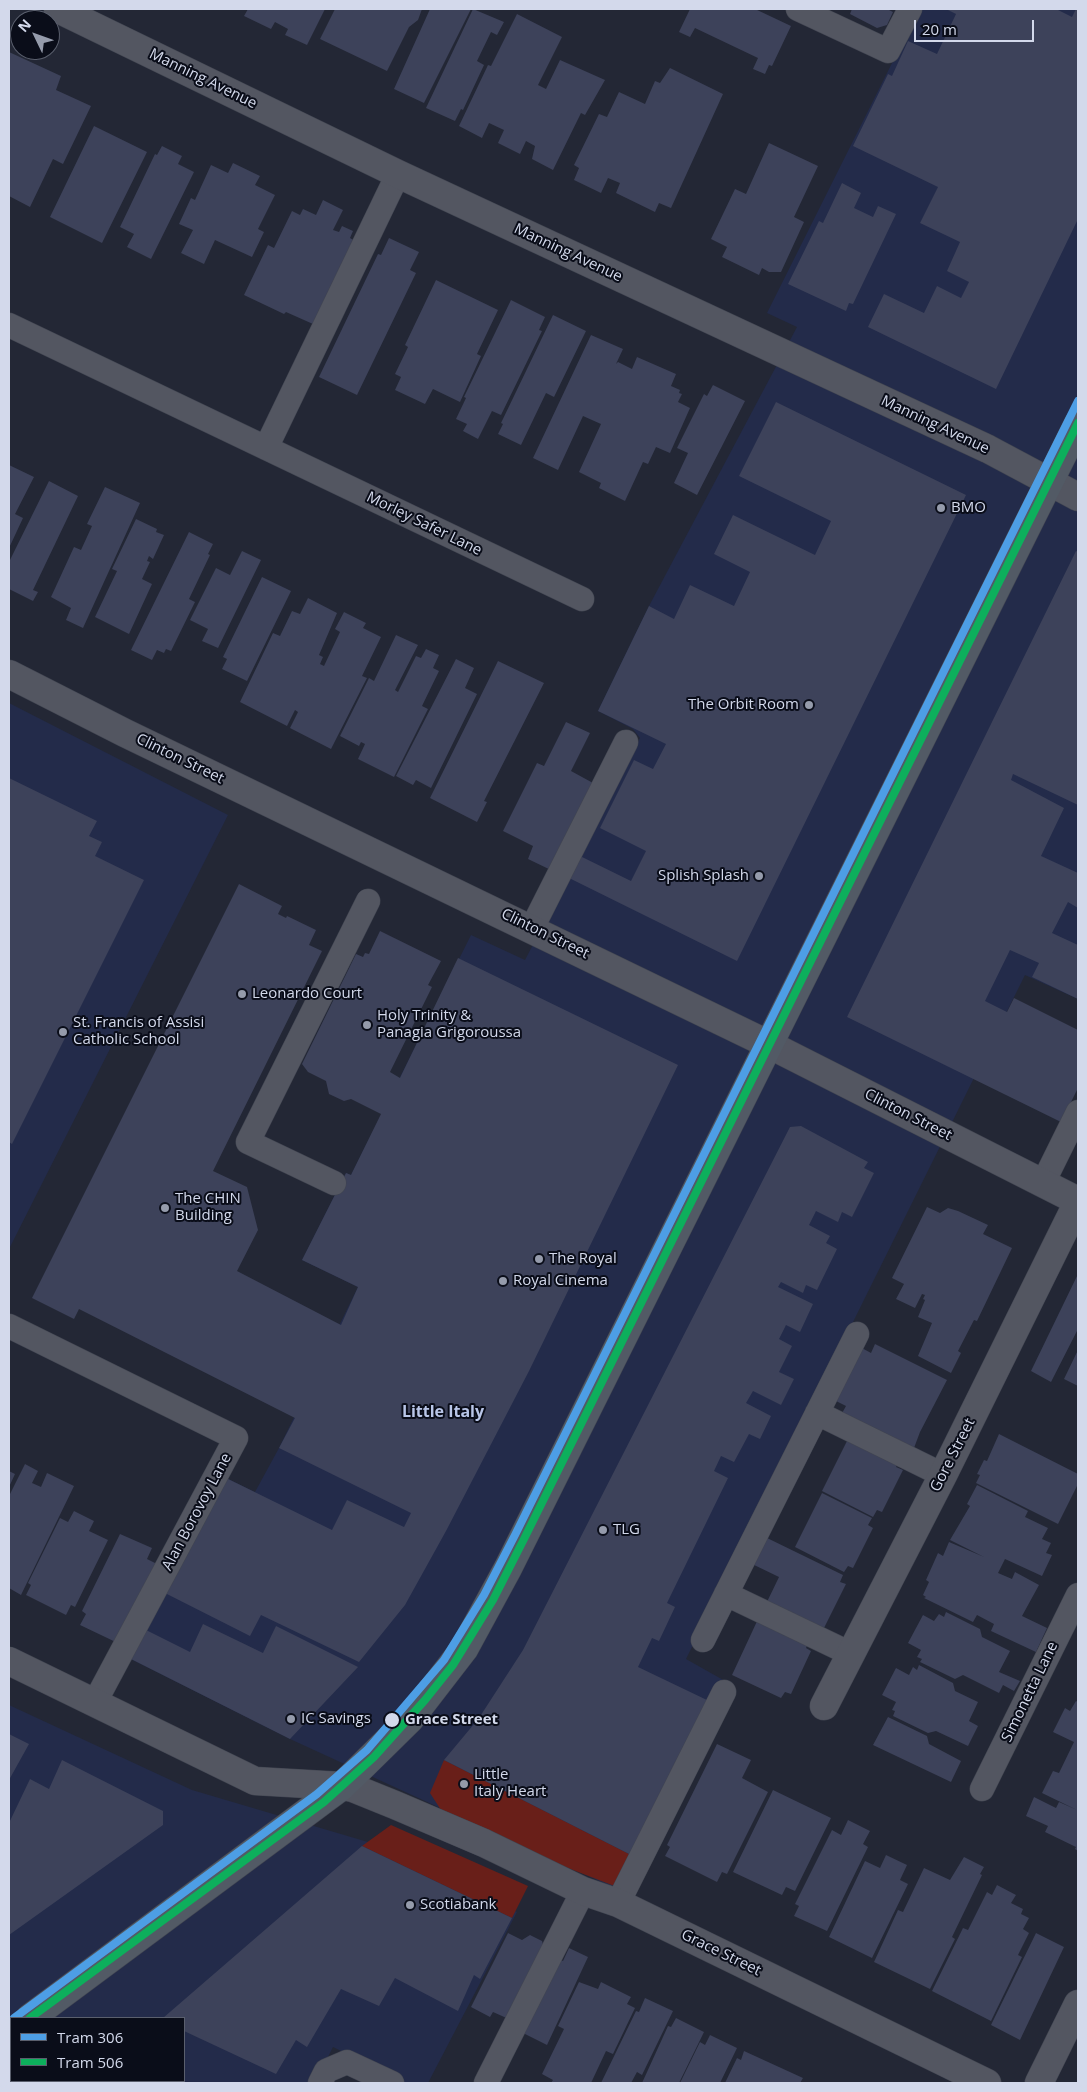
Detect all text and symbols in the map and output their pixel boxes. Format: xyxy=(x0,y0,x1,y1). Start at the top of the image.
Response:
north arrow xyxy=(10,10,60,60)
scale bar xyxy=(917,10,1037,42)
text: N xyxy=(13,15,35,36)
text: 20 m xyxy=(922,19,957,39)
street label: Manning Avenue xyxy=(146,45,260,113)
street label: Manning Avenue xyxy=(511,220,625,286)
street label: Manning Avenue xyxy=(878,392,992,458)
street label: Morley Safer Lane xyxy=(363,488,485,560)
place label: BMO xyxy=(951,499,986,517)
marker: BMO xyxy=(935,502,947,514)
place label: The Orbit Room xyxy=(688,696,799,714)
marker: The Orbit Room xyxy=(803,699,815,711)
street label: Clinton Street xyxy=(133,730,227,788)
place label: Splish Splash xyxy=(658,867,749,885)
marker: Splish Splash xyxy=(753,870,765,882)
street label: Clinton Street xyxy=(498,905,592,963)
place label: Leonardo Court xyxy=(252,985,362,1003)
marker: Leonardo Court xyxy=(236,988,248,1000)
place label: Holy Trinity & Panagia Grigoroussa xyxy=(377,1007,521,1042)
place label: St. Francis of Assisi Catholic School xyxy=(73,1014,204,1049)
marker: Holy Trinity & Panagia Grigoroussa xyxy=(361,1019,373,1031)
marker: St. Francis of Assisi Catholic School xyxy=(57,1026,69,1038)
street label: Clinton Street xyxy=(861,1085,955,1145)
place label: The CHIN Building xyxy=(175,1190,241,1225)
marker: The CHIN Building xyxy=(159,1202,171,1214)
place label: The Royal xyxy=(549,1250,617,1268)
marker: The Royal xyxy=(533,1253,545,1265)
place label: Royal Cinema xyxy=(513,1272,608,1290)
marker: Royal Cinema xyxy=(497,1275,509,1287)
district label: Little Italy xyxy=(402,1402,484,1422)
street label: Gore Street xyxy=(927,1415,979,1495)
street label: Alan Borovoy Lane xyxy=(158,1450,236,1574)
place label: TLG xyxy=(613,1521,640,1539)
marker: TLG xyxy=(597,1524,609,1536)
street label: Simonetta Lane xyxy=(998,1639,1062,1745)
place label: IC Savings xyxy=(301,1710,371,1728)
marker: Grace Street xyxy=(383,1711,401,1729)
place label: Grace Street xyxy=(405,1711,498,1729)
marker: IC Savings xyxy=(285,1713,297,1725)
place label: Little Italy Heart xyxy=(474,1766,546,1801)
marker: Little Italy Heart xyxy=(458,1778,470,1790)
place label: Scotiabank xyxy=(420,1896,496,1914)
marker: Scotiabank xyxy=(404,1899,416,1911)
street label: Grace Street xyxy=(678,1926,764,1980)
legend xyxy=(10,2017,185,2082)
text: Tram 306 xyxy=(57,2027,123,2047)
text: Tram 506 xyxy=(57,2052,123,2072)

